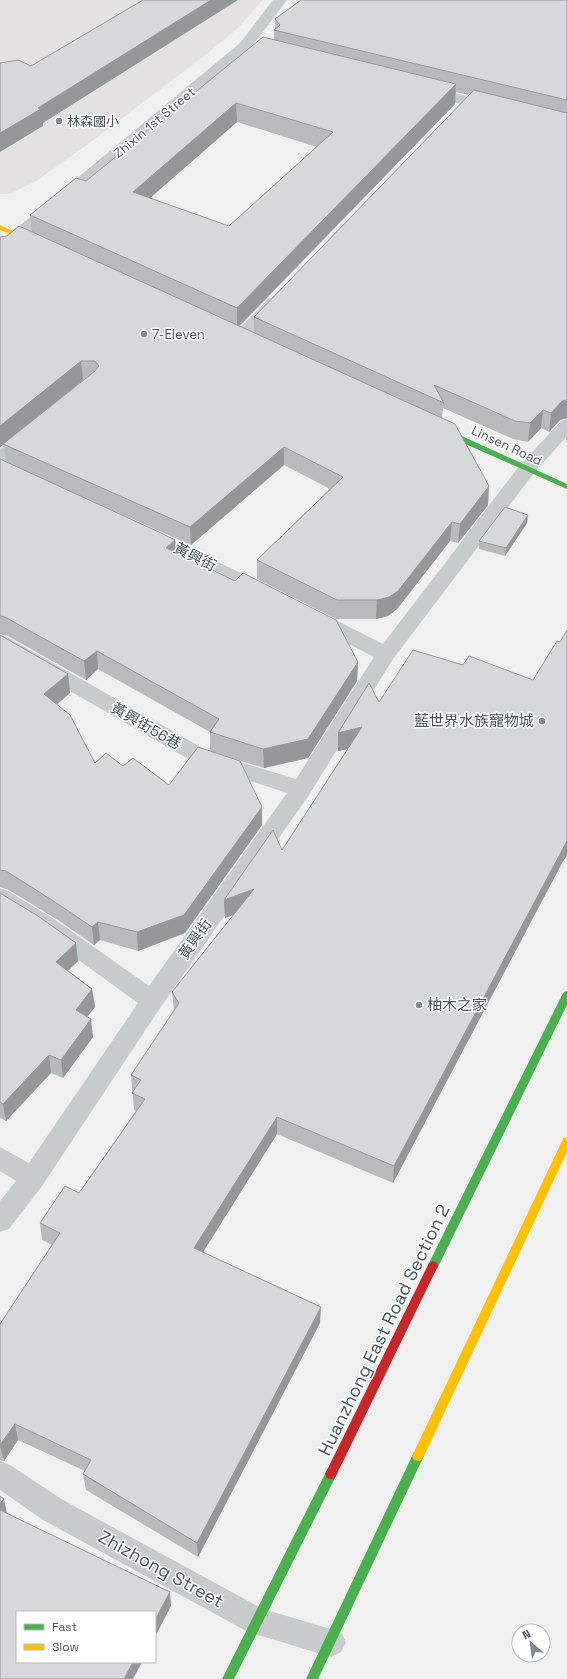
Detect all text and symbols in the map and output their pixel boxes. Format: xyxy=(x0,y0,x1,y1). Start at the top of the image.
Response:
street label: Zhixin 1st Street xyxy=(110,83,199,162)
place label: 林森國小 xyxy=(67,113,119,130)
marker: 林森國小 xyxy=(54,116,64,126)
place label: 7-Eleven xyxy=(152,326,205,343)
marker: 7-Eleven xyxy=(139,329,149,339)
street label: Linsen Road xyxy=(469,422,545,469)
street label: 黃興街 xyxy=(171,538,220,575)
street label: 黃興街56巷 xyxy=(108,698,185,753)
place label: 藍世界水族寵物城 xyxy=(414,711,534,730)
marker: 藍世界水族寵物城 xyxy=(537,716,547,726)
street label: 黃興街 xyxy=(174,915,215,963)
place label: 柚木之家 xyxy=(427,995,487,1014)
marker: 柚木之家 xyxy=(414,1000,424,1010)
street label: Huanzhong East Road Section 2 xyxy=(313,1200,455,1459)
street label: Zhizhong Street xyxy=(95,1525,228,1612)
legend xyxy=(16,1611,156,1663)
text: Fast xyxy=(52,1619,77,1635)
north arrow xyxy=(511,1623,551,1663)
text: N xyxy=(520,1626,533,1642)
text: Slow xyxy=(52,1639,79,1655)

